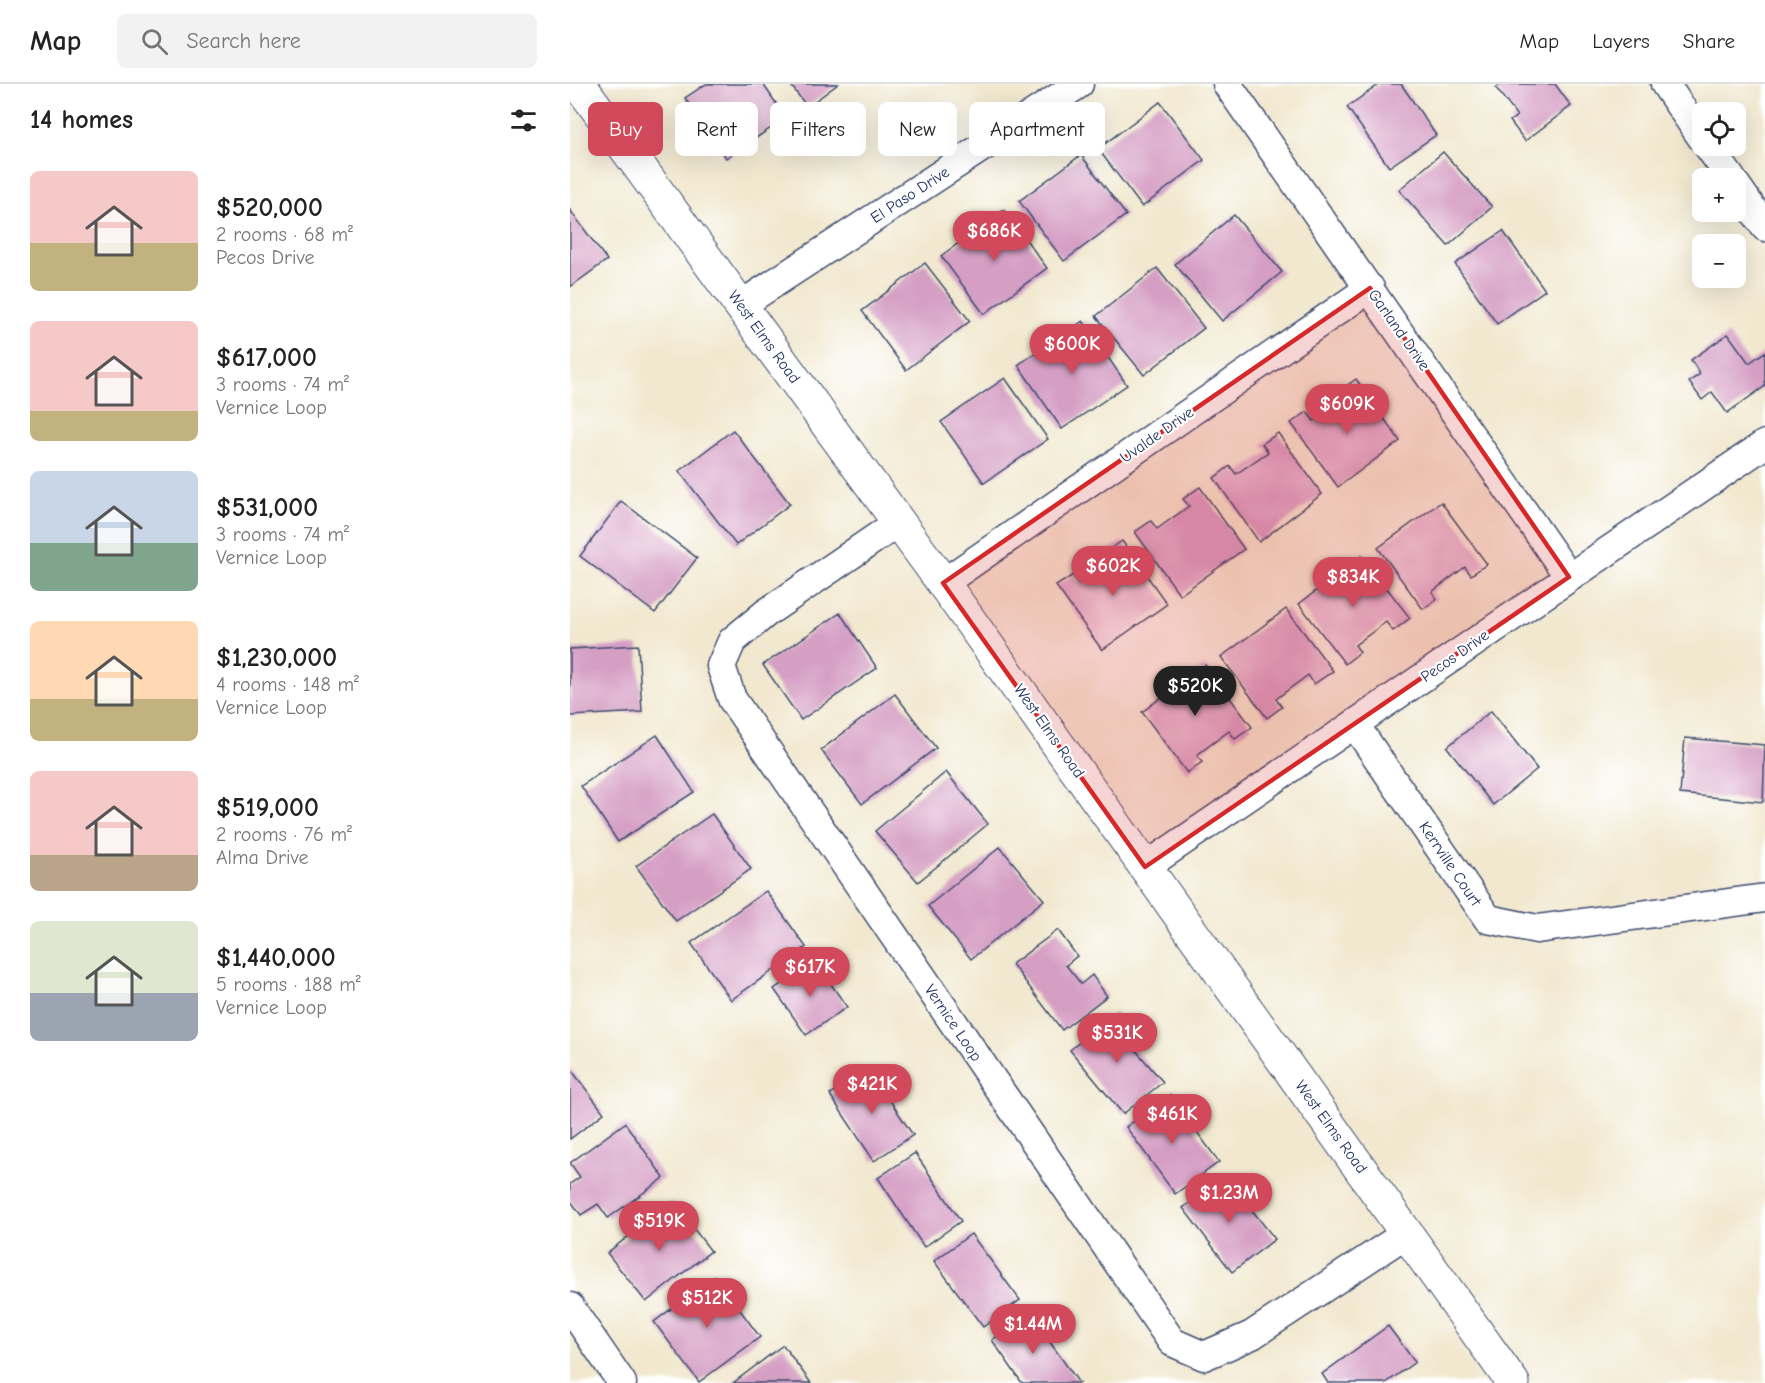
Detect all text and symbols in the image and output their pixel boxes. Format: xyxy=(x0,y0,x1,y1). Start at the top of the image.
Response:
search box xyxy=(117,14,537,68)
text: Map xyxy=(30,25,81,57)
icon: search xyxy=(138,25,171,58)
text: Search here xyxy=(186,28,301,54)
text: Map xyxy=(1520,29,1559,53)
text: Layers xyxy=(1592,29,1650,53)
text: Share xyxy=(1683,29,1735,53)
chip: Buy xyxy=(588,102,663,156)
chip: Rent xyxy=(675,102,758,156)
chip: Filters xyxy=(770,102,866,156)
chip: New xyxy=(878,102,957,156)
chip: Apartment xyxy=(969,102,1105,156)
map controls xyxy=(1692,102,1746,288)
button: locate xyxy=(1692,102,1746,156)
icon: filters xyxy=(507,104,540,137)
text: 14 homes xyxy=(30,105,133,135)
street label: El Paso Drive xyxy=(867,163,953,227)
button: + xyxy=(1692,168,1746,222)
text: $520,000 xyxy=(216,193,323,223)
icon: home xyxy=(78,195,150,267)
pin: $686K xyxy=(952,211,1036,262)
text: $686K xyxy=(967,219,1021,242)
text: 2 rooms · 68 m² xyxy=(216,223,353,246)
button: − xyxy=(1692,234,1746,288)
text: Pecos Drive xyxy=(216,246,315,269)
street label: Garland Drive xyxy=(1364,286,1434,374)
street label: West Elms Road xyxy=(724,287,804,387)
pin: $600K xyxy=(1030,324,1114,375)
text: $600K xyxy=(1044,332,1100,355)
text: $617,000 xyxy=(216,343,317,373)
icon: home xyxy=(78,345,150,417)
text: 3 rooms · 74 m² xyxy=(216,373,349,396)
pin: $609K xyxy=(1305,384,1389,435)
text: $609K xyxy=(1319,392,1375,415)
text: Vernice Loop xyxy=(216,396,327,419)
street label: Uvalde Drive xyxy=(1117,403,1197,467)
text: $531,000 xyxy=(216,493,318,523)
icon: home xyxy=(78,495,150,567)
text: 3 rooms · 74 m² xyxy=(216,523,349,546)
text: Vernice Loop xyxy=(216,546,327,569)
pin: $602K xyxy=(1071,546,1155,597)
text: $602K xyxy=(1085,554,1141,577)
pin: $834K xyxy=(1311,557,1395,608)
text: $834K xyxy=(1327,565,1379,588)
street label: Pecos Drive xyxy=(1418,626,1492,686)
text: $1,230,000 xyxy=(216,643,337,673)
icon: home xyxy=(78,645,150,717)
pin: $520K xyxy=(1153,666,1237,717)
text: 4 rooms · 148 m² xyxy=(216,673,359,696)
text: $520K xyxy=(1167,674,1223,697)
street label: West Elms Road xyxy=(1010,681,1088,781)
text: Vernice Loop xyxy=(216,696,327,719)
text: $519,000 xyxy=(216,793,319,823)
icon: home xyxy=(78,795,150,867)
street label: Kerrville Court xyxy=(1415,818,1485,910)
text: 2 rooms · 76 m² xyxy=(216,823,352,846)
text: Alma Drive xyxy=(216,846,309,869)
text: $1,440,000 xyxy=(216,943,336,973)
icon: home xyxy=(78,945,150,1017)
pin: $617K xyxy=(768,947,852,998)
text: $617K xyxy=(785,955,835,978)
text: 5 rooms · 188 m² xyxy=(216,973,361,996)
street label: Vernice Loop xyxy=(921,981,985,1065)
text: Vernice Loop xyxy=(216,996,327,1019)
pin: $531K xyxy=(1075,1013,1159,1064)
text: $531K xyxy=(1091,1021,1143,1044)
pin: $421K xyxy=(830,1064,914,1115)
text: $421K xyxy=(847,1072,897,1095)
street label: West Elms Road xyxy=(1291,1077,1371,1177)
pin: $461K xyxy=(1130,1094,1214,1145)
text: $461K xyxy=(1147,1102,1198,1125)
pin: $1.23M xyxy=(1180,1173,1278,1224)
text: $1.23M xyxy=(1199,1181,1259,1204)
pin: $519K xyxy=(617,1201,701,1252)
text: $519K xyxy=(633,1209,685,1232)
pin: $512K xyxy=(665,1278,749,1329)
text: $512K xyxy=(681,1286,733,1309)
pin: $1.44M xyxy=(984,1304,1082,1355)
text: $1.44M xyxy=(1004,1312,1062,1335)

